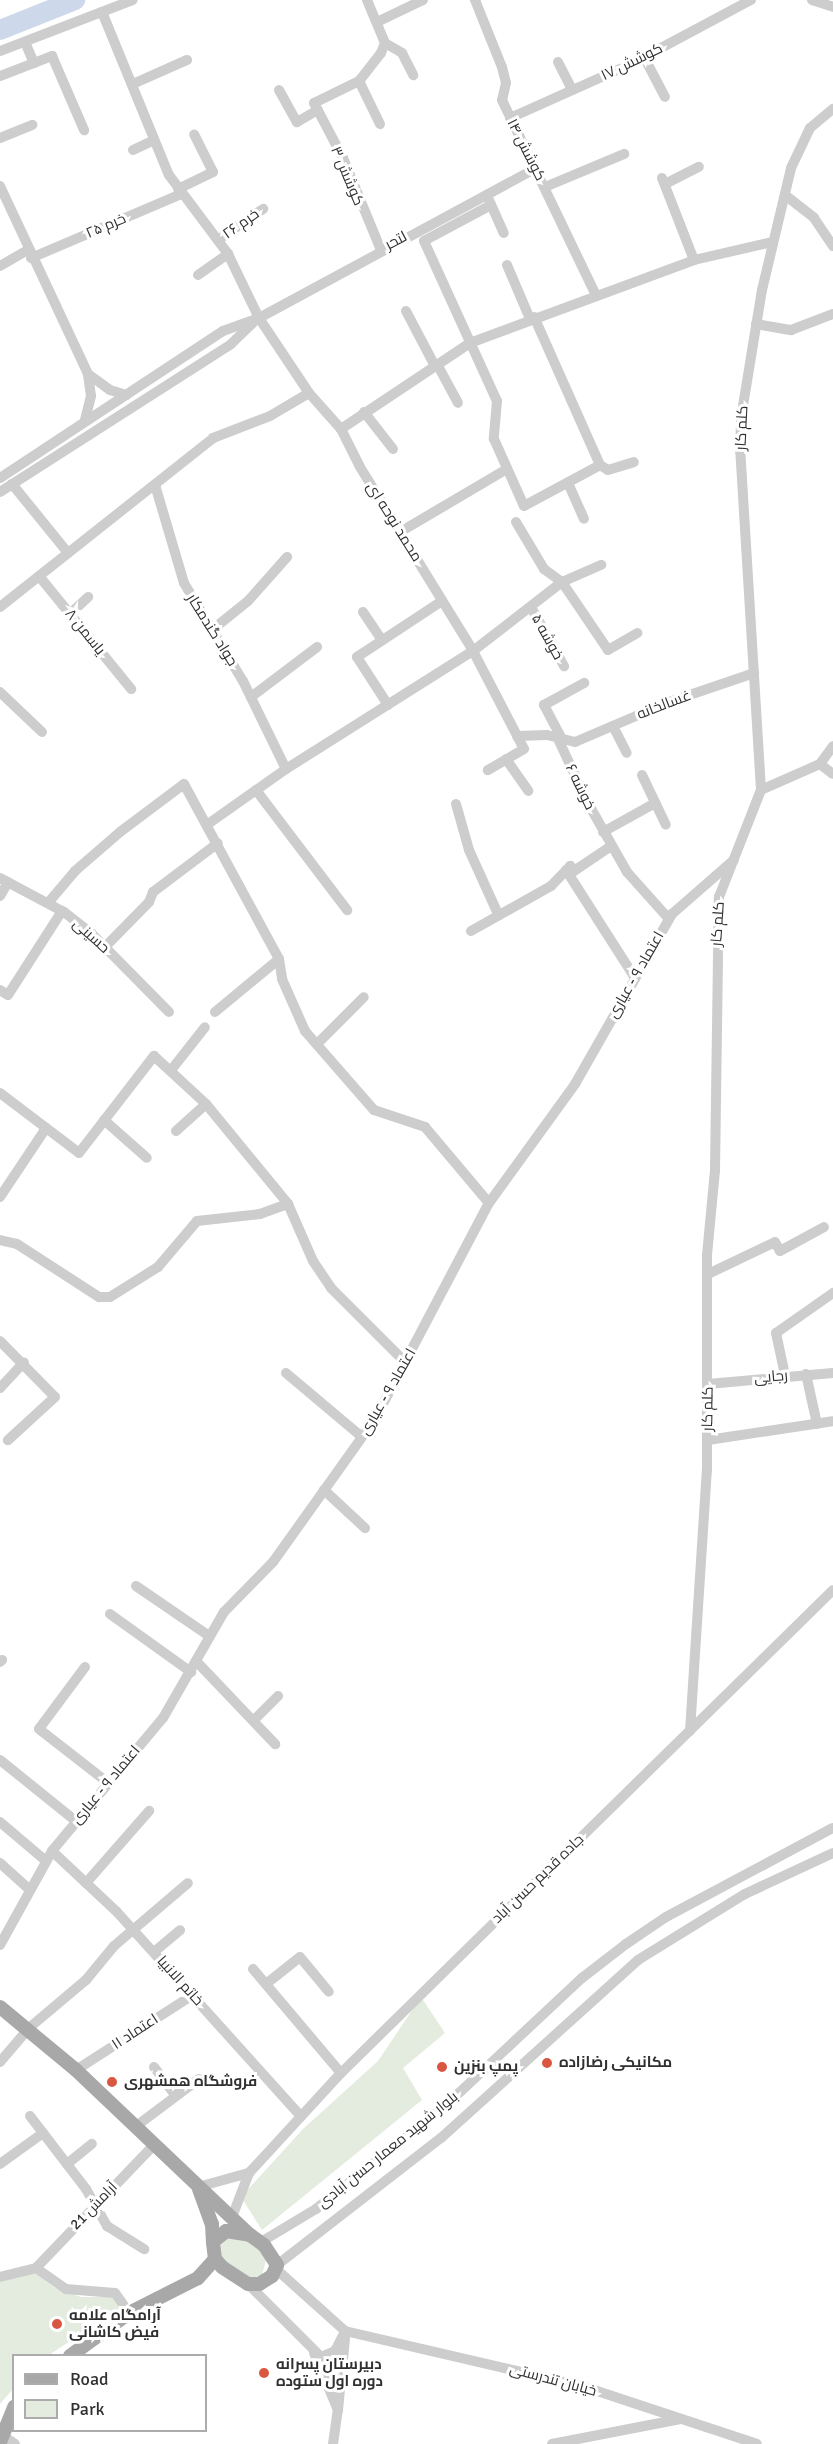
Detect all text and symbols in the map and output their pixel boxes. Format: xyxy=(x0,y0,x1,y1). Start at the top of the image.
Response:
street label: کوشش ۱۷ xyxy=(598,39,666,85)
street label: کوشش ۱۴ xyxy=(503,116,549,184)
street label: کوشش ۳ xyxy=(326,144,368,208)
street label: خرم ۲۶ xyxy=(219,205,263,243)
street label: خرم ۲۵ xyxy=(83,210,129,242)
street label: لتحر xyxy=(382,228,410,254)
street label: کلم کار xyxy=(732,405,752,451)
street label: محمد نوحه ای xyxy=(362,479,426,565)
street label: جواد گندمکار xyxy=(183,590,241,670)
street label: یاسمن ۸ xyxy=(61,605,109,659)
street label: خوشه ۵ xyxy=(527,611,567,663)
street label: غسالخانه xyxy=(634,686,694,724)
street label: خوشه ۶ xyxy=(561,761,599,813)
street label: کلم کار xyxy=(707,901,729,947)
street label: حسینی xyxy=(69,915,113,957)
street label: اعتماد ۹ - عیاری xyxy=(604,928,668,1022)
street label: اعتماد ۹ - عیاری xyxy=(356,1345,420,1439)
street label: رجایی xyxy=(753,1367,789,1387)
street label: کلم کار xyxy=(699,1386,717,1432)
street label: اعتماد ۹ - عیاری xyxy=(68,1742,144,1828)
street label: جاده قدیم حسن آباد xyxy=(488,1831,588,1927)
street label: خاتم الانبیا xyxy=(153,1952,207,2010)
street label: اعتماد ۱۱ xyxy=(108,2010,162,2054)
place label: مکانیکی رضازاده xyxy=(559,2054,672,2072)
marker: مکانیکی رضازاده xyxy=(540,2056,554,2070)
place label: پمپ بنزین xyxy=(454,2058,518,2076)
marker: پمپ بنزین xyxy=(435,2060,449,2074)
place label: فروشگاه همشهری xyxy=(124,2073,257,2091)
marker: فروشگاه همشهری xyxy=(105,2075,119,2089)
street label: بلوار شهید معمار حسن آبادی xyxy=(314,2088,462,2212)
street label: آرامش 21 xyxy=(67,2178,121,2234)
place label: آرامگاه علامه فیض کاشانی xyxy=(69,2306,161,2341)
marker: آرامگاه علامه فیض کاشانی xyxy=(50,2317,64,2331)
legend xyxy=(12,2354,207,2432)
place label: دبیرستان پسرانه دوره اول ستوده xyxy=(276,2355,383,2390)
street label: خیابان تندرستی xyxy=(508,2360,598,2400)
marker: دبیرستان پسرانه دوره اول ستوده xyxy=(257,2366,271,2380)
text: Road xyxy=(70,2368,109,2390)
text: Park xyxy=(70,2398,105,2420)

